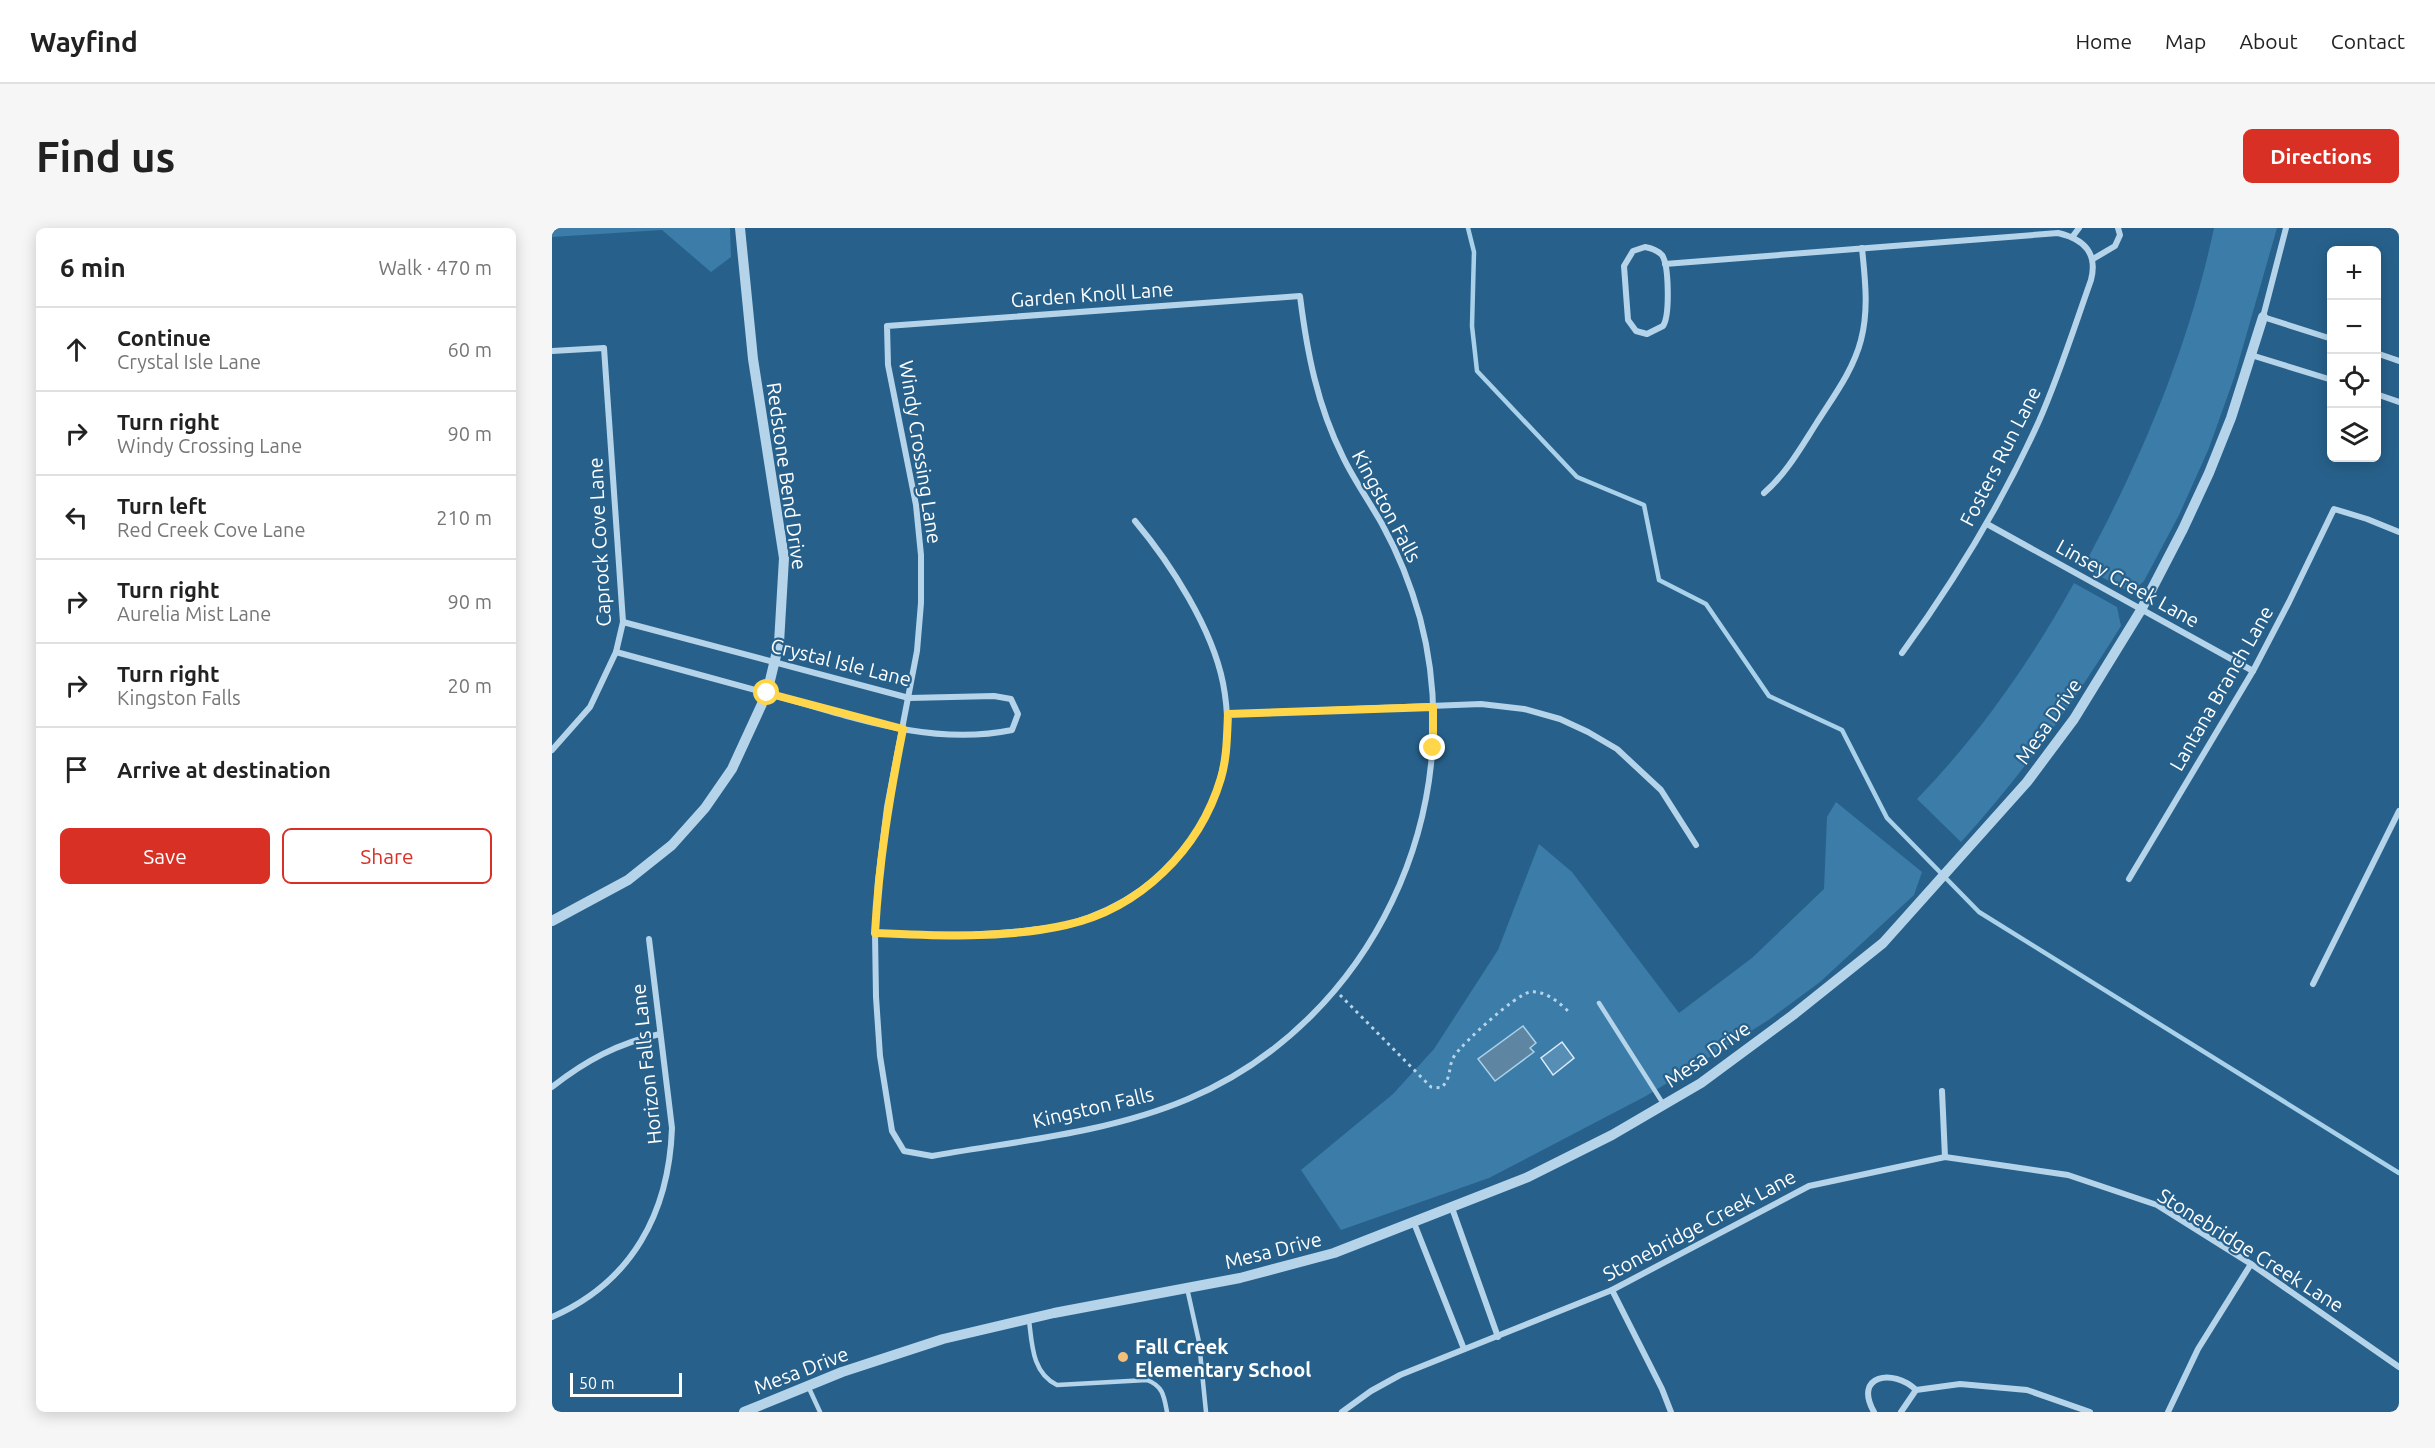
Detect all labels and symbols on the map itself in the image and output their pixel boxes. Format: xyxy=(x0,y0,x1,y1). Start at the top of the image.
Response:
street label: Garden Knoll Lane xyxy=(1010,277,1174,311)
street label: Windy Crossing Lane xyxy=(895,359,947,545)
street label: Redstone Bend Drive xyxy=(762,381,812,571)
street label: Fosters Run Lane xyxy=(1955,382,2045,530)
street label: Kingston Falls xyxy=(1348,446,1426,566)
street label: Caprock Cove Lane xyxy=(583,457,615,627)
street label: Linsey Creek Lane xyxy=(2052,534,2204,632)
street label: Lantana Branch Lane xyxy=(2164,601,2278,775)
street label: Crystal Isle Lane xyxy=(768,633,914,691)
street label: Mesa Drive xyxy=(2010,674,2086,768)
route start xyxy=(753,679,779,705)
route end xyxy=(1419,734,1445,760)
street label: Horizon Falls Lane xyxy=(626,982,666,1146)
street label: Mesa Drive xyxy=(1660,1016,1754,1092)
street label: Kingston Falls xyxy=(1030,1082,1156,1132)
street label: Stonebridge Creek Lane xyxy=(1599,1164,1799,1286)
street label: Stonebridge Creek Lane xyxy=(2154,1183,2348,1317)
street label: Mesa Drive xyxy=(1222,1227,1324,1273)
place label: Fall Creek Elementary School xyxy=(1135,1335,1311,1381)
street label: Mesa Drive xyxy=(751,1341,851,1399)
marker: Fall Creek Elementary School xyxy=(1116,1350,1130,1364)
scale bar xyxy=(570,1370,682,1398)

